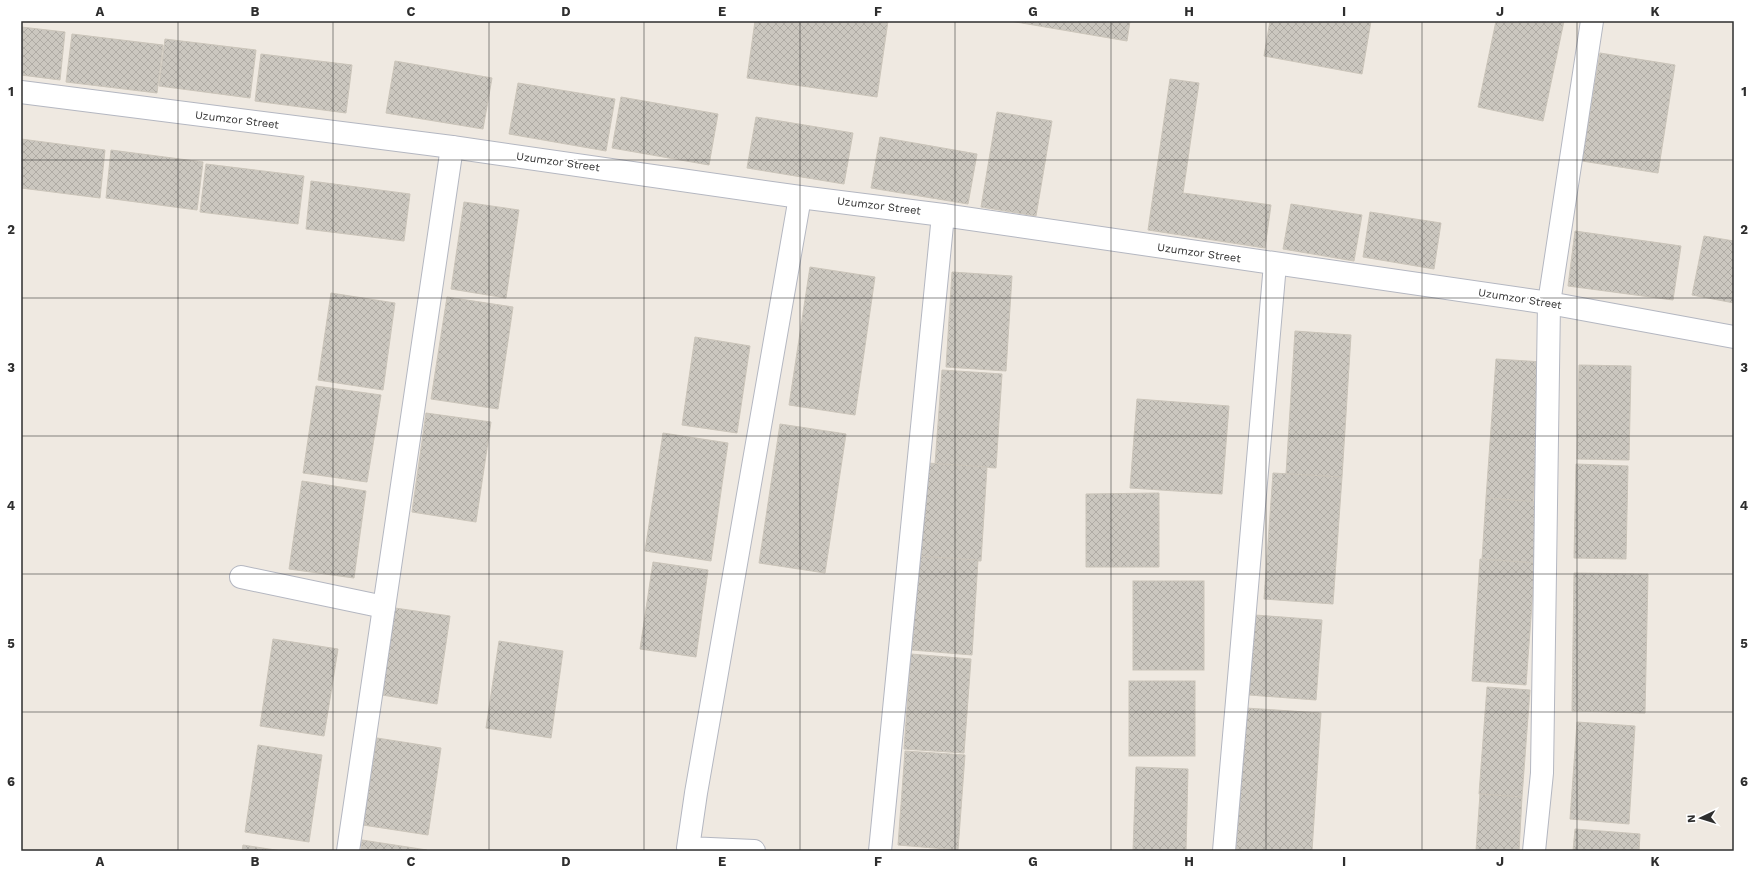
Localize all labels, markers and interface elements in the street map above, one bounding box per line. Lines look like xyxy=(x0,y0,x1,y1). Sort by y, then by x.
text: A xyxy=(96,4,105,19)
text: B xyxy=(251,4,260,19)
text: C xyxy=(407,4,416,19)
text: D xyxy=(561,4,571,19)
text: E xyxy=(718,4,726,19)
text: F xyxy=(874,4,882,19)
text: G xyxy=(1028,4,1038,19)
text: H xyxy=(1184,4,1194,19)
text: I xyxy=(1342,4,1346,19)
text: J xyxy=(1496,4,1504,19)
text: K xyxy=(1650,4,1660,19)
text: 1 xyxy=(8,84,14,99)
text: 1 xyxy=(1741,84,1747,99)
street label: Uzumzor Street xyxy=(194,108,280,132)
street label: Uzumzor Street xyxy=(515,150,601,174)
street label: Uzumzor Street xyxy=(836,194,922,218)
text: 2 xyxy=(7,222,15,237)
text: 2 xyxy=(1740,222,1748,237)
street label: Uzumzor Street xyxy=(1156,241,1242,265)
street label: Uzumzor Street xyxy=(1477,286,1563,312)
text: 3 xyxy=(7,360,15,375)
text: 3 xyxy=(1740,360,1748,375)
text: 4 xyxy=(7,498,16,513)
text: 4 xyxy=(1740,498,1749,513)
text: 5 xyxy=(7,636,15,651)
text: 5 xyxy=(1740,636,1748,651)
text: 6 xyxy=(7,774,15,789)
text: 6 xyxy=(1740,774,1748,789)
north arrow xyxy=(1681,798,1721,838)
text: N xyxy=(1685,814,1698,823)
text: A xyxy=(96,854,105,869)
text: B xyxy=(251,854,260,869)
text: C xyxy=(407,854,416,869)
text: D xyxy=(561,854,571,869)
text: E xyxy=(718,854,726,869)
text: F xyxy=(874,854,882,869)
text: G xyxy=(1028,854,1038,869)
text: H xyxy=(1184,854,1194,869)
text: I xyxy=(1342,854,1346,869)
text: J xyxy=(1496,854,1504,869)
text: K xyxy=(1650,854,1660,869)

